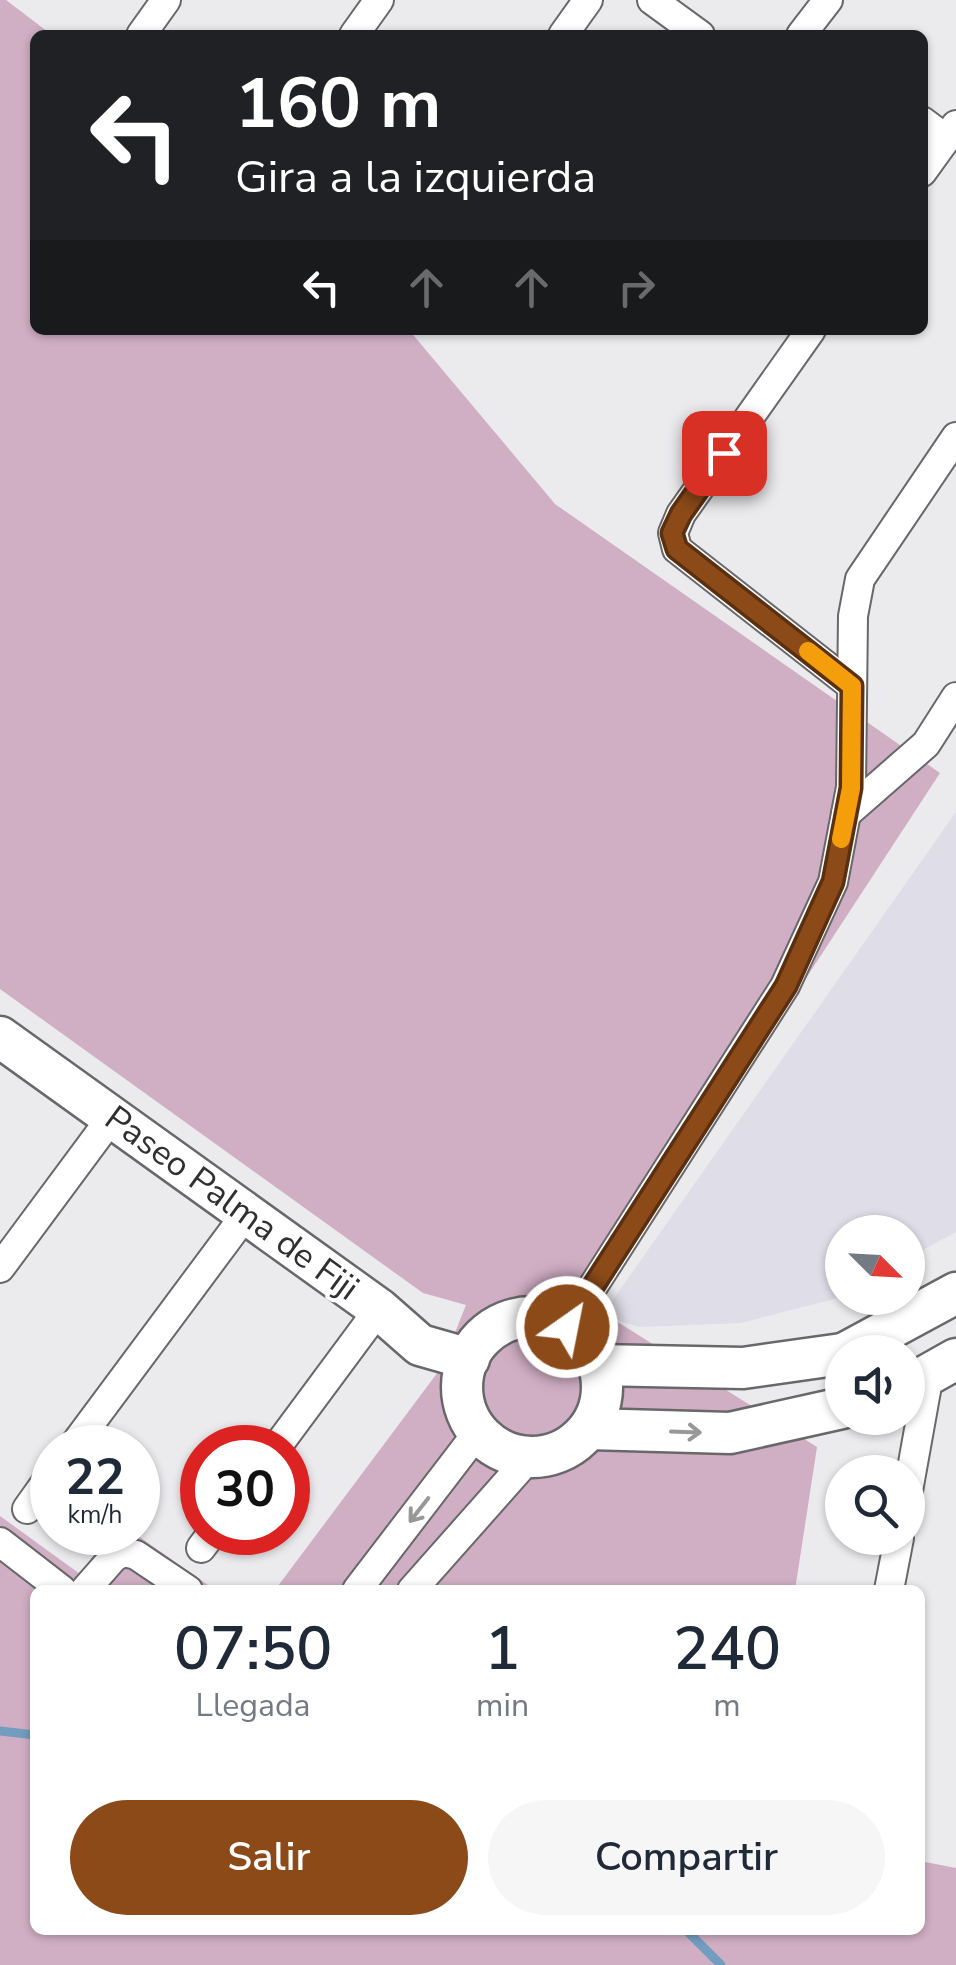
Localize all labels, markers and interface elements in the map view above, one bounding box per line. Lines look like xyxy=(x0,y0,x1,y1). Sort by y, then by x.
text: 160 m xyxy=(235,56,441,152)
icon: left xyxy=(70,70,200,200)
text: Gira a la izquierda xyxy=(235,147,596,208)
icon: left xyxy=(294,260,349,315)
icon: ahead xyxy=(399,260,454,315)
icon: ahead xyxy=(504,260,559,315)
icon: right xyxy=(609,260,664,315)
pin xyxy=(682,411,767,496)
icon: arrive xyxy=(697,426,752,481)
street label: Paseo Palma de Fiji xyxy=(96,1095,368,1311)
north arrow xyxy=(825,1215,925,1315)
map controls xyxy=(825,1215,925,1555)
position arrow xyxy=(515,1275,619,1379)
button: sound xyxy=(825,1335,925,1435)
one-way arrow xyxy=(670,1423,702,1442)
speed limit sign: 30 xyxy=(180,1425,310,1555)
text: 22 xyxy=(65,1443,125,1512)
button: search xyxy=(825,1455,925,1555)
one-way arrow xyxy=(408,1496,430,1522)
text: km/h xyxy=(67,1498,123,1532)
text: 07:50 xyxy=(174,1608,332,1690)
text: 1 xyxy=(485,1608,521,1690)
text: 240 xyxy=(673,1608,781,1690)
text: Llegada xyxy=(196,1684,311,1727)
text: min xyxy=(476,1684,529,1727)
text: m xyxy=(713,1684,741,1727)
button: Salir xyxy=(70,1800,468,1915)
button: Compartir xyxy=(488,1800,885,1915)

